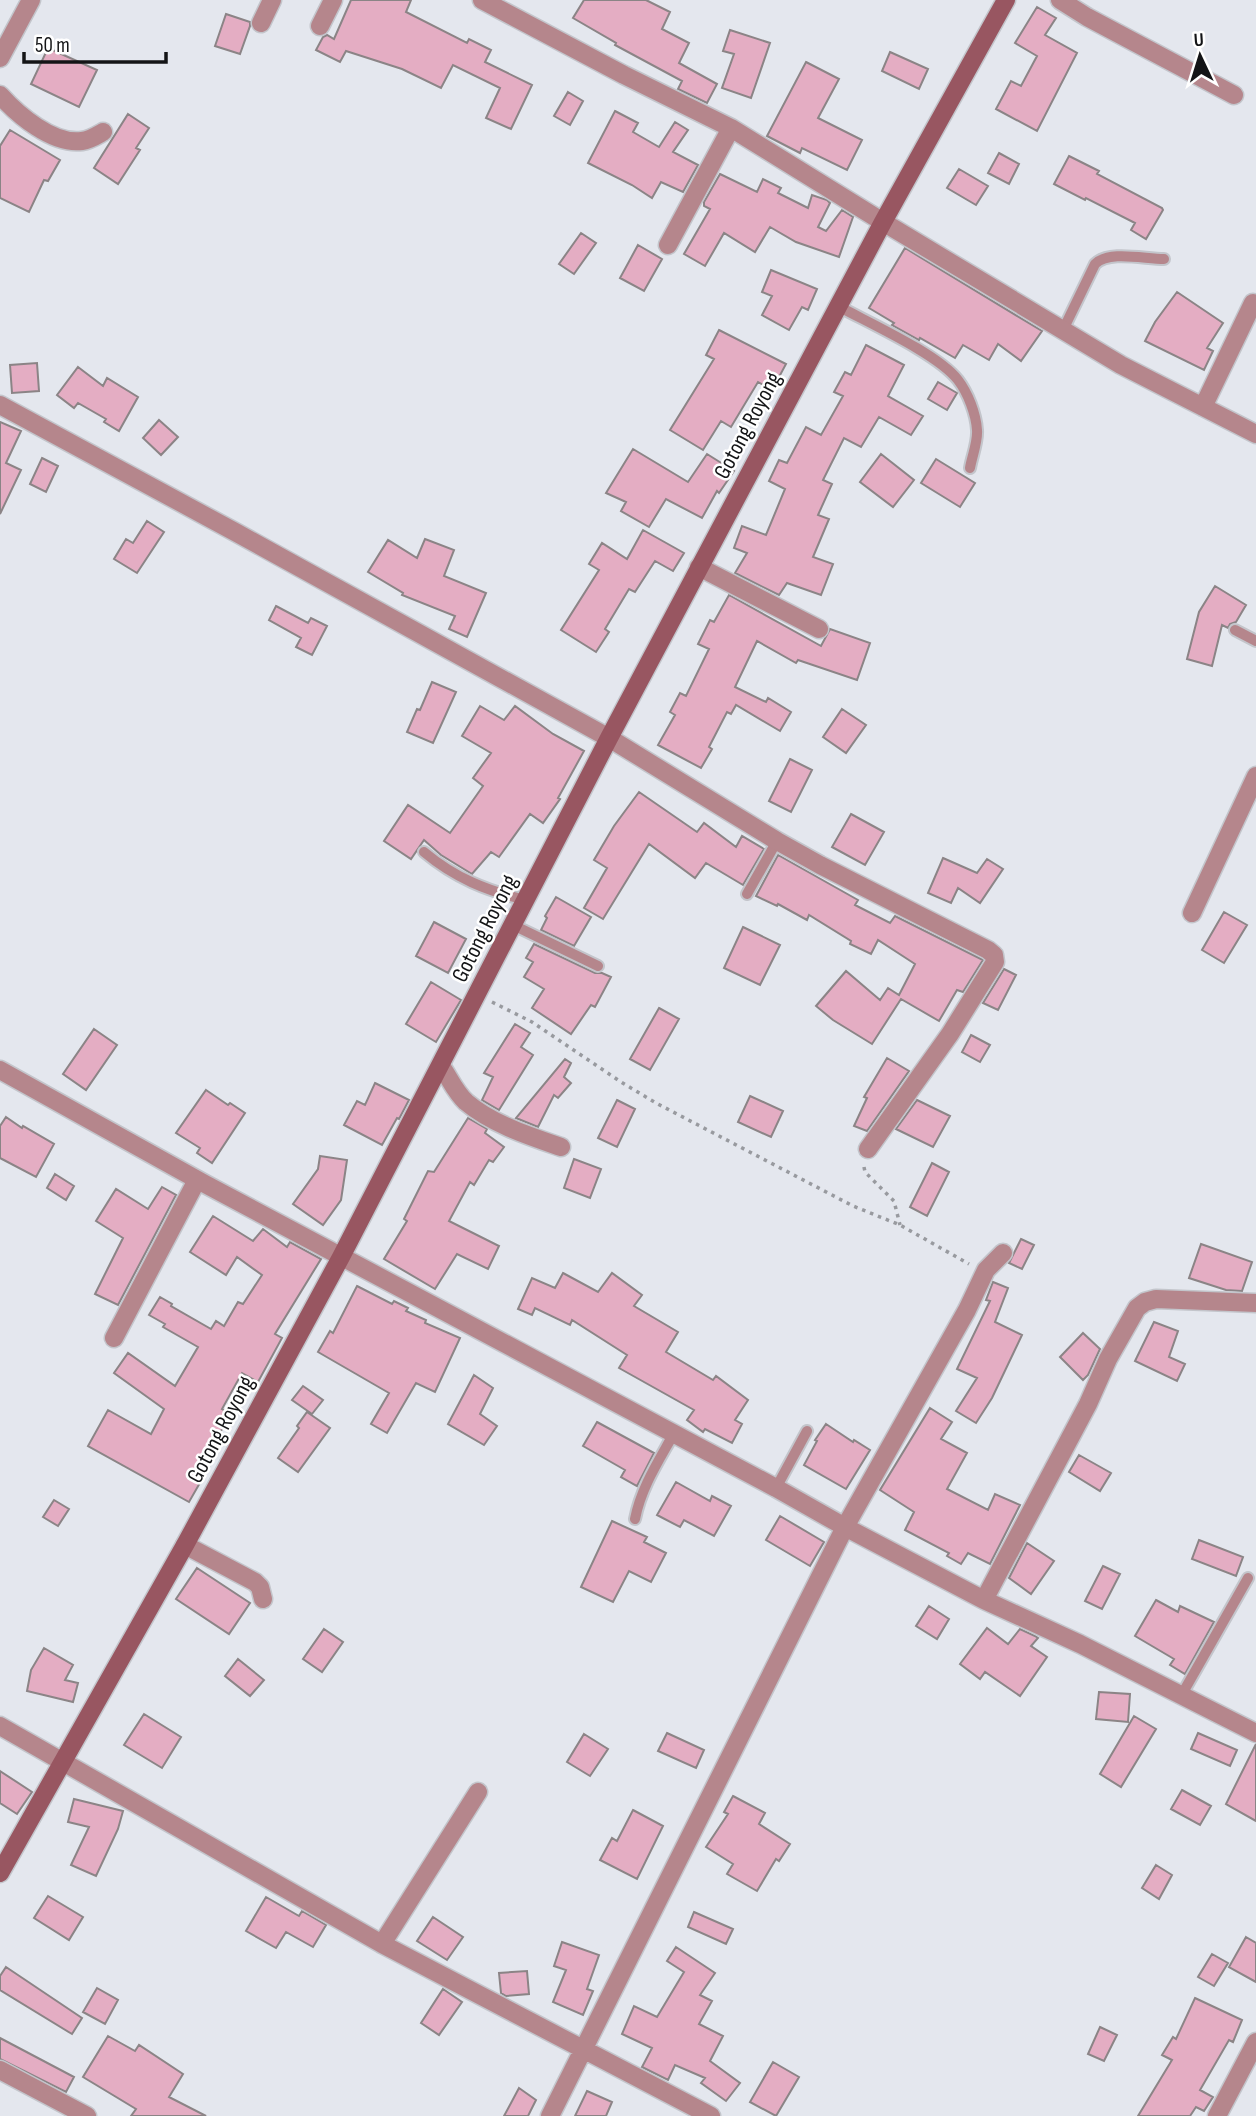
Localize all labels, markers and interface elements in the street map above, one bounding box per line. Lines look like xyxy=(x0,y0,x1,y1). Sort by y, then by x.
scale bar xyxy=(24,21,166,65)
north arrow xyxy=(1165,21,1235,91)
text: U xyxy=(1193,29,1205,52)
text: 50 m xyxy=(35,33,70,58)
street label: Gotong Royong xyxy=(708,367,788,484)
street label: Gotong Royong xyxy=(446,870,524,987)
street label: Gotong Royong xyxy=(181,1371,261,1488)

